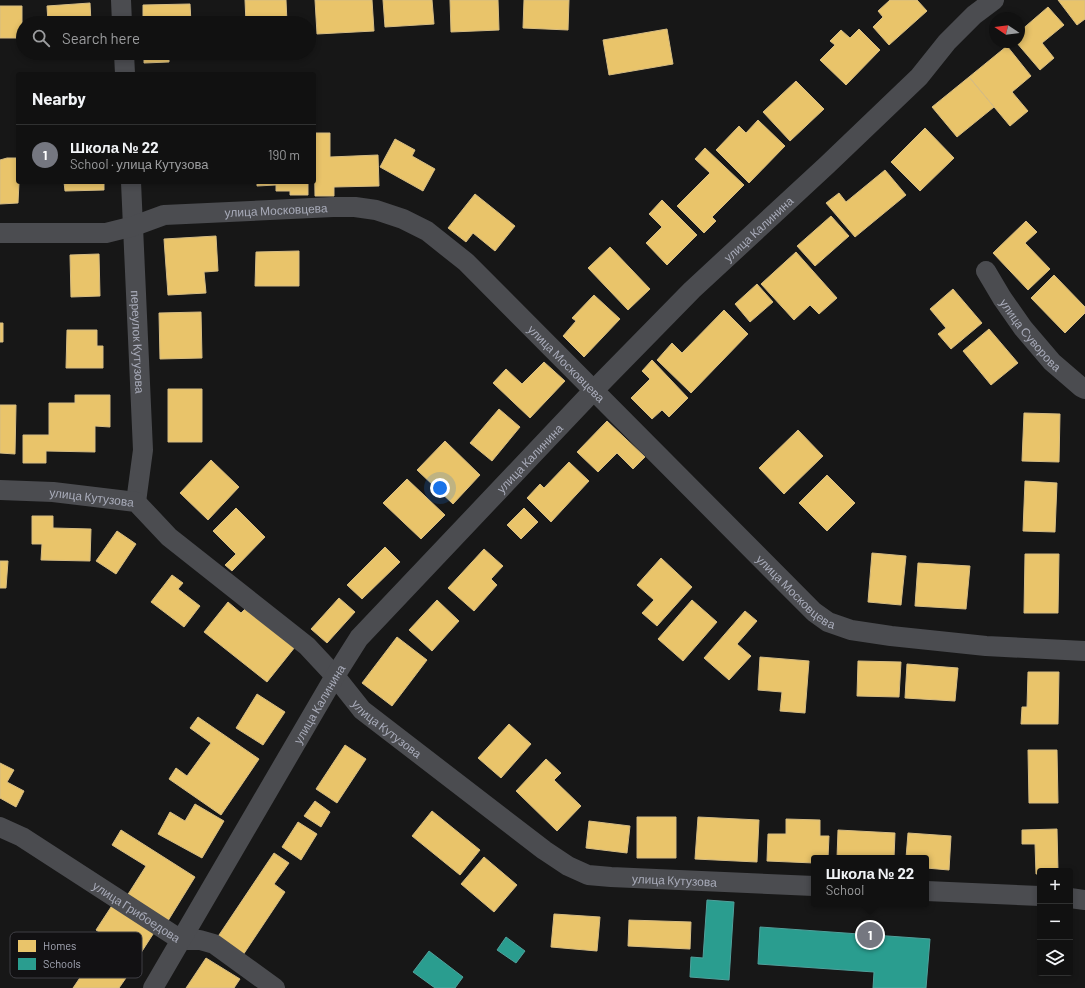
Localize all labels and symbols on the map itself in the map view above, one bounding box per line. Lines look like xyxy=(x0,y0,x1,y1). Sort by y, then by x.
north arrow xyxy=(989,12,1025,48)
street label: улица Калинина xyxy=(721,193,796,265)
street label: улица Московцева xyxy=(224,200,328,220)
street label: переулок Кутузова xyxy=(128,290,147,394)
street label: улица Суворова xyxy=(997,296,1064,374)
street label: улица Московцева xyxy=(525,322,608,405)
street label: улица Калинина xyxy=(494,421,566,496)
your location xyxy=(430,478,450,498)
street label: улица Кутузова xyxy=(49,485,135,509)
street label: улица Московцева xyxy=(753,551,838,631)
street label: улица Калинина xyxy=(290,661,348,747)
street label: улица Кутузова xyxy=(349,697,425,761)
street label: улица Кутузова xyxy=(632,871,718,889)
street label: улица Грибоедова xyxy=(90,878,183,945)
pin: 1 xyxy=(857,920,883,950)
legend xyxy=(10,932,142,978)
text: Homes xyxy=(43,939,76,952)
text: Schools xyxy=(43,957,81,970)

